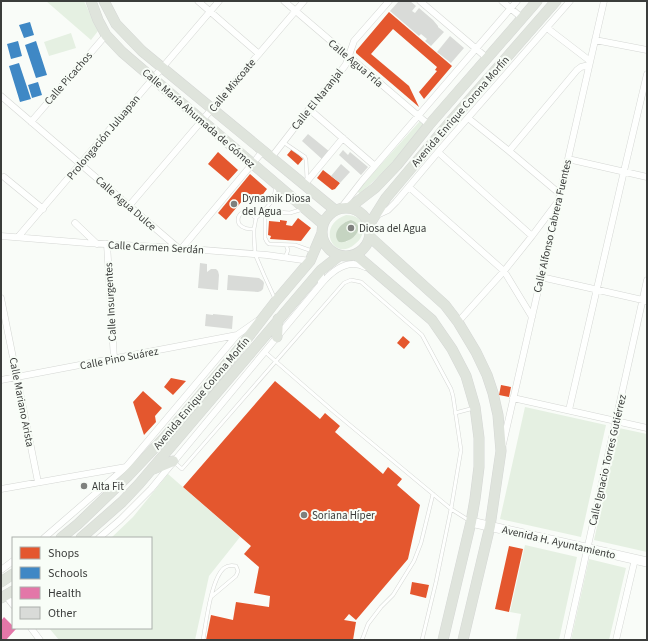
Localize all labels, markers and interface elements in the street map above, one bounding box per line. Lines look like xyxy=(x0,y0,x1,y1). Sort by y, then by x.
street label: Calle Agua Fría xyxy=(325,36,386,91)
street label: Calle Picachos xyxy=(41,48,96,108)
street label: Avenida Enrique Corona Morfín xyxy=(408,53,513,170)
street label: Calle Mixcoate xyxy=(206,55,260,115)
street label: Calle María Ahumada de Gómez xyxy=(139,65,259,172)
street label: Calle El Naranjal xyxy=(288,65,347,133)
street label: Prolongación Juluapan xyxy=(63,92,143,183)
street label: Calle Alfonso Cabrera Fuentes xyxy=(530,158,575,294)
street label: Calle Agua Dulce xyxy=(92,173,160,234)
place label: Dynamik Diosa del Agua xyxy=(242,191,311,219)
marker: Dynamik Diosa del Agua xyxy=(229,199,239,209)
place label: Diosa del Agua xyxy=(359,221,426,236)
marker: Diosa del Agua xyxy=(346,223,356,233)
street label: Calle Carmen Serdán xyxy=(108,237,204,258)
street label: Calle Insurgentes xyxy=(101,262,120,342)
street label: Avenida Enrique Corona Morfín xyxy=(150,334,253,453)
street label: Calle Pino Suárez xyxy=(79,343,160,373)
street label: Calle Mariano Arista xyxy=(5,356,38,448)
street label: Calle Ignacio Torres Gutiérrez xyxy=(585,393,630,527)
place label: Alta Fit xyxy=(92,479,124,494)
marker: Alta Fit xyxy=(79,481,89,491)
place label: Soriana Híper xyxy=(312,508,375,523)
marker: Soriana Híper xyxy=(299,510,309,520)
street label: Avenida H. Ayuntamiento xyxy=(501,522,617,563)
legend xyxy=(12,537,152,629)
text: Shops xyxy=(48,545,79,562)
text: Schools xyxy=(48,565,88,582)
text: Health xyxy=(48,585,81,602)
text: Other xyxy=(48,605,78,622)

